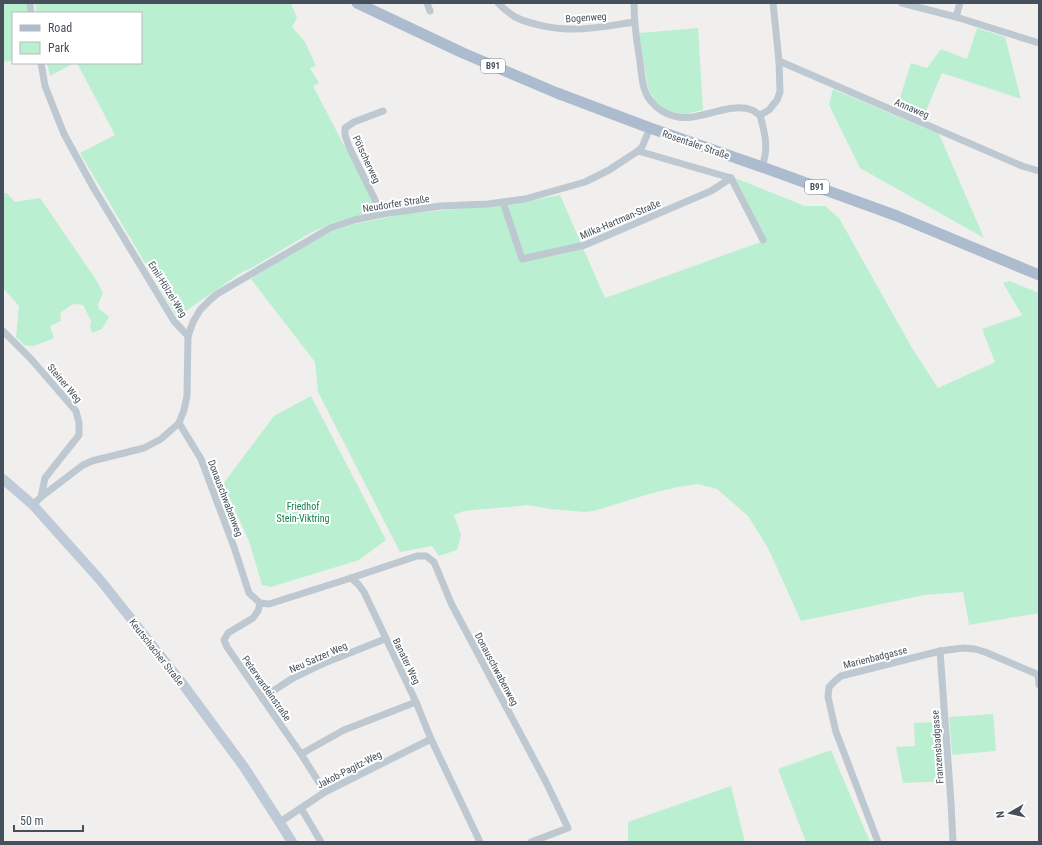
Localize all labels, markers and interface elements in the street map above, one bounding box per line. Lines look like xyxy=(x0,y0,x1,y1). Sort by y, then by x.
street label: Bogenweg xyxy=(565,11,607,24)
legend xyxy=(12,12,142,64)
text: Road xyxy=(48,21,72,35)
text: Park xyxy=(48,41,70,55)
road number: B91 xyxy=(481,59,505,73)
street label: Annaweg xyxy=(893,96,931,121)
street label: Rosentaler Straße xyxy=(661,128,731,161)
street label: Pötscherweg xyxy=(351,134,382,185)
road number: B91 xyxy=(805,180,829,194)
street label: Neudorfer Straße xyxy=(362,193,431,214)
street label: Milka-Hartman-Straße xyxy=(578,197,662,241)
street label: Emil-Hölzel-Weg xyxy=(146,259,189,319)
street label: Steiner Weg xyxy=(45,362,84,405)
street label: Donauschwabenweg xyxy=(206,458,245,538)
park label: Friedhof Stein-Viktring xyxy=(277,501,330,524)
street label: Keutschacher Straße xyxy=(127,617,186,688)
street label: Donauschwabenweg xyxy=(473,631,520,708)
street label: Banater Weg xyxy=(391,636,422,686)
street label: Neu Satzer Weg xyxy=(287,640,349,675)
street label: Marienbadgasse xyxy=(842,644,908,671)
street label: Peterwardeinstraße xyxy=(240,654,293,723)
street label: Franzensbadgasse xyxy=(929,709,946,784)
street label: Jakob-Pagitz-Weg xyxy=(315,748,383,790)
north arrow xyxy=(990,793,1030,833)
scale bar xyxy=(14,807,83,833)
text: N xyxy=(994,810,1008,819)
text: 50 m xyxy=(20,814,44,828)

